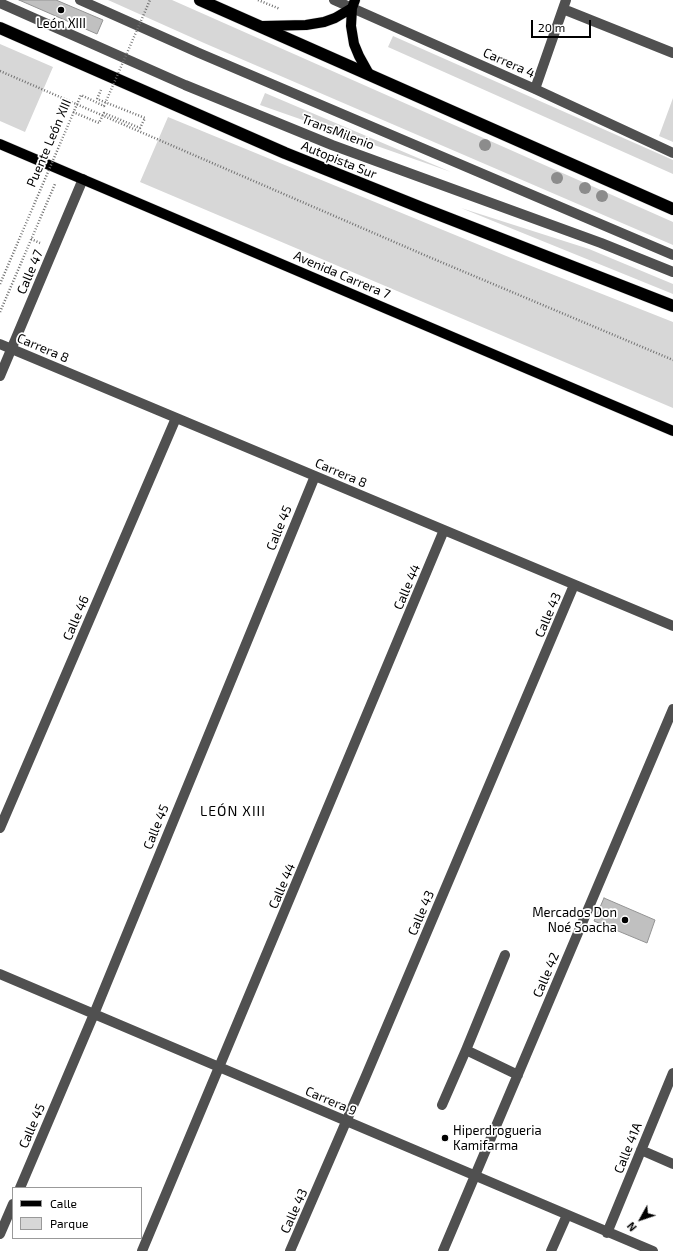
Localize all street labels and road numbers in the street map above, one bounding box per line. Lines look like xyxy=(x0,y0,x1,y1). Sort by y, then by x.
street label: Carrera 4 xyxy=(481,45,537,81)
street label: Puente León XIII xyxy=(23,97,75,189)
street label: TransMilenio xyxy=(300,111,376,153)
street label: Autopista Sur xyxy=(299,138,379,182)
street label: Calle 47 xyxy=(14,247,46,297)
street label: Avenida Carrera 7 xyxy=(291,248,393,302)
street label: Carrera 8 xyxy=(15,330,71,366)
street label: Carrera 8 xyxy=(313,455,369,491)
street label: Calle 45 xyxy=(263,503,295,553)
street label: Calle 44 xyxy=(390,562,424,612)
street label: Calle 43 xyxy=(532,590,564,640)
street label: Calle 46 xyxy=(60,593,92,643)
street label: Calle 45 xyxy=(140,802,172,852)
street label: Calle 44 xyxy=(265,861,299,911)
street label: Calle 43 xyxy=(405,888,437,938)
street label: Calle 42 xyxy=(530,950,562,1000)
street label: Carrera 9 xyxy=(303,1083,359,1119)
street label: Calle 45 xyxy=(16,1101,48,1151)
street label: Calle 41A xyxy=(611,1120,645,1176)
street label: Calle 43 xyxy=(277,1186,311,1236)

